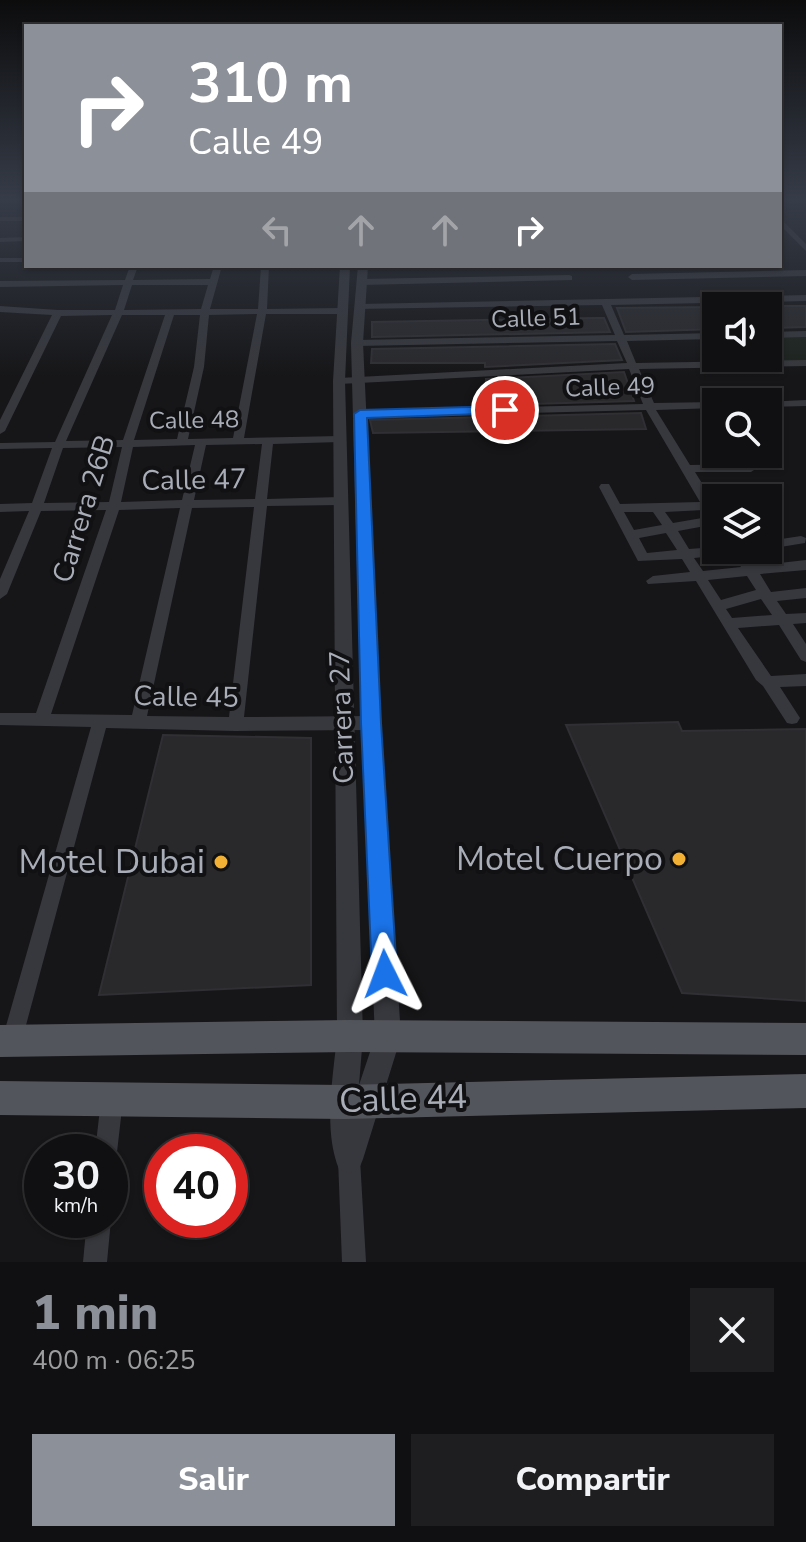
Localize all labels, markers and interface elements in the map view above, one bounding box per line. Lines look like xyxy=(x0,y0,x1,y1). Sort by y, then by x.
text: 310 m xyxy=(188,45,353,122)
icon: right xyxy=(56,56,160,160)
text: Calle 49 xyxy=(188,118,323,167)
icon: left xyxy=(255,208,299,252)
icon: ahead xyxy=(339,208,383,252)
icon: ahead xyxy=(423,208,467,252)
icon: right xyxy=(507,208,551,252)
map controls xyxy=(702,292,782,564)
button: sound xyxy=(702,292,782,372)
street label: Calle 51 xyxy=(490,300,582,336)
street label: Calle 49 xyxy=(564,369,656,405)
pin xyxy=(471,376,539,444)
icon: arrive xyxy=(483,388,527,432)
button: search xyxy=(702,388,782,468)
street label: Calle 48 xyxy=(149,403,239,437)
street label: Carrera 26B xyxy=(44,431,124,587)
street label: Calle 47 xyxy=(141,460,247,500)
button: layers xyxy=(702,484,782,564)
street label: Carrera 27 xyxy=(321,650,363,784)
street label: Calle 45 xyxy=(133,677,239,717)
place label: Motel Cuerpo xyxy=(456,836,663,882)
place label: Motel Dubai xyxy=(19,839,205,885)
marker: Motel Cuerpo xyxy=(670,850,688,868)
marker: Motel Dubai xyxy=(212,853,230,871)
position arrow xyxy=(343,932,427,1016)
street label: Calle 44 xyxy=(338,1074,468,1124)
speed limit sign: 40 xyxy=(144,1134,248,1238)
text: 30 xyxy=(52,1149,100,1203)
text: km/h xyxy=(54,1192,98,1219)
text: 1 min xyxy=(32,1280,158,1346)
button: close xyxy=(690,1288,774,1372)
text: 400 m · 06:25 xyxy=(32,1343,195,1378)
button: Salir xyxy=(32,1434,395,1526)
button: Compartir xyxy=(411,1434,774,1526)

